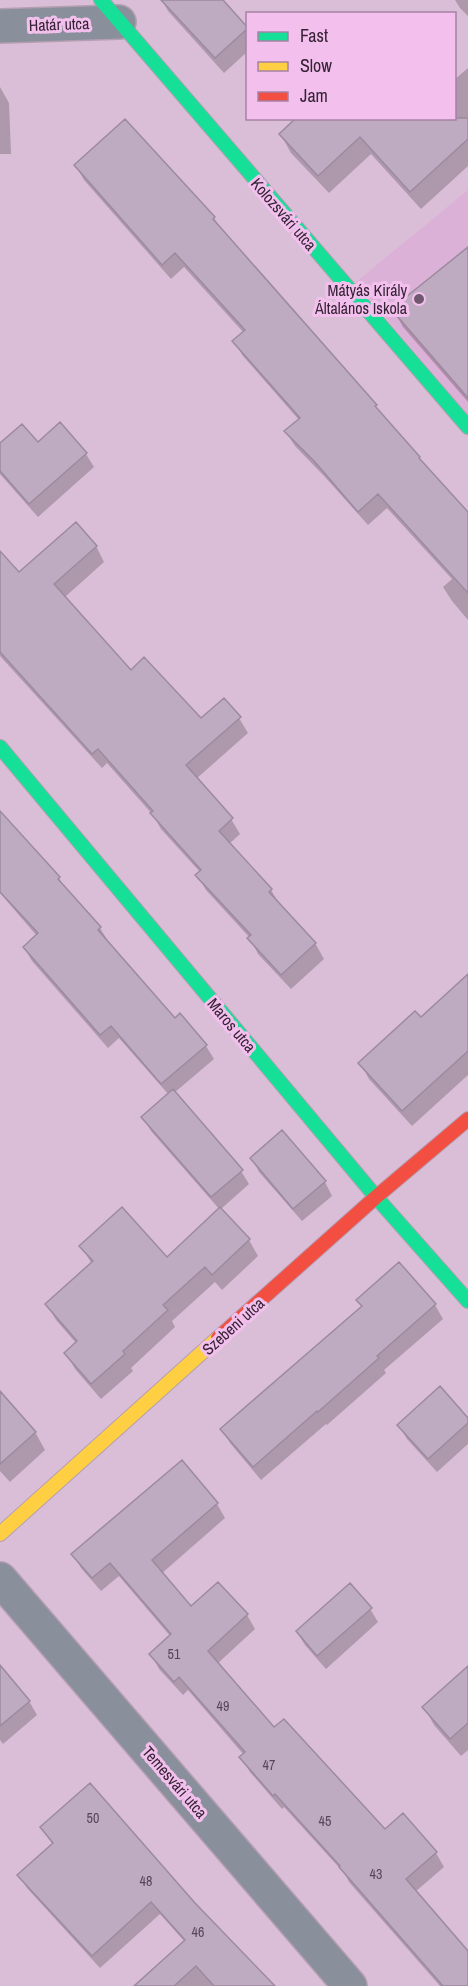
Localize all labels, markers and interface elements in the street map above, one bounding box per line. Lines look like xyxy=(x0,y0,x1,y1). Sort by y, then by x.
street label: Határ utca xyxy=(28,12,90,36)
legend xyxy=(246,12,456,120)
text: Fast xyxy=(300,23,328,48)
text: Slow xyxy=(300,53,332,78)
text: Jam xyxy=(300,83,328,108)
street label: Kolozsvári utca xyxy=(246,173,322,256)
place label: Mátyás Király Általános Iskola xyxy=(314,279,408,319)
marker: Mátyás Király Általános Iskola xyxy=(412,292,426,306)
street label: Maros utca xyxy=(203,993,262,1057)
street label: Szebeni utca xyxy=(197,1292,269,1360)
house number: 51 xyxy=(168,1645,181,1663)
house number: 49 xyxy=(217,1697,229,1715)
street label: Temesvári utca xyxy=(138,1741,213,1823)
house number: 47 xyxy=(263,1756,275,1774)
house number: 50 xyxy=(87,1809,99,1827)
house number: 45 xyxy=(319,1812,331,1830)
house number: 43 xyxy=(370,1865,382,1883)
house number: 48 xyxy=(140,1872,152,1890)
house number: 46 xyxy=(192,1923,204,1941)

